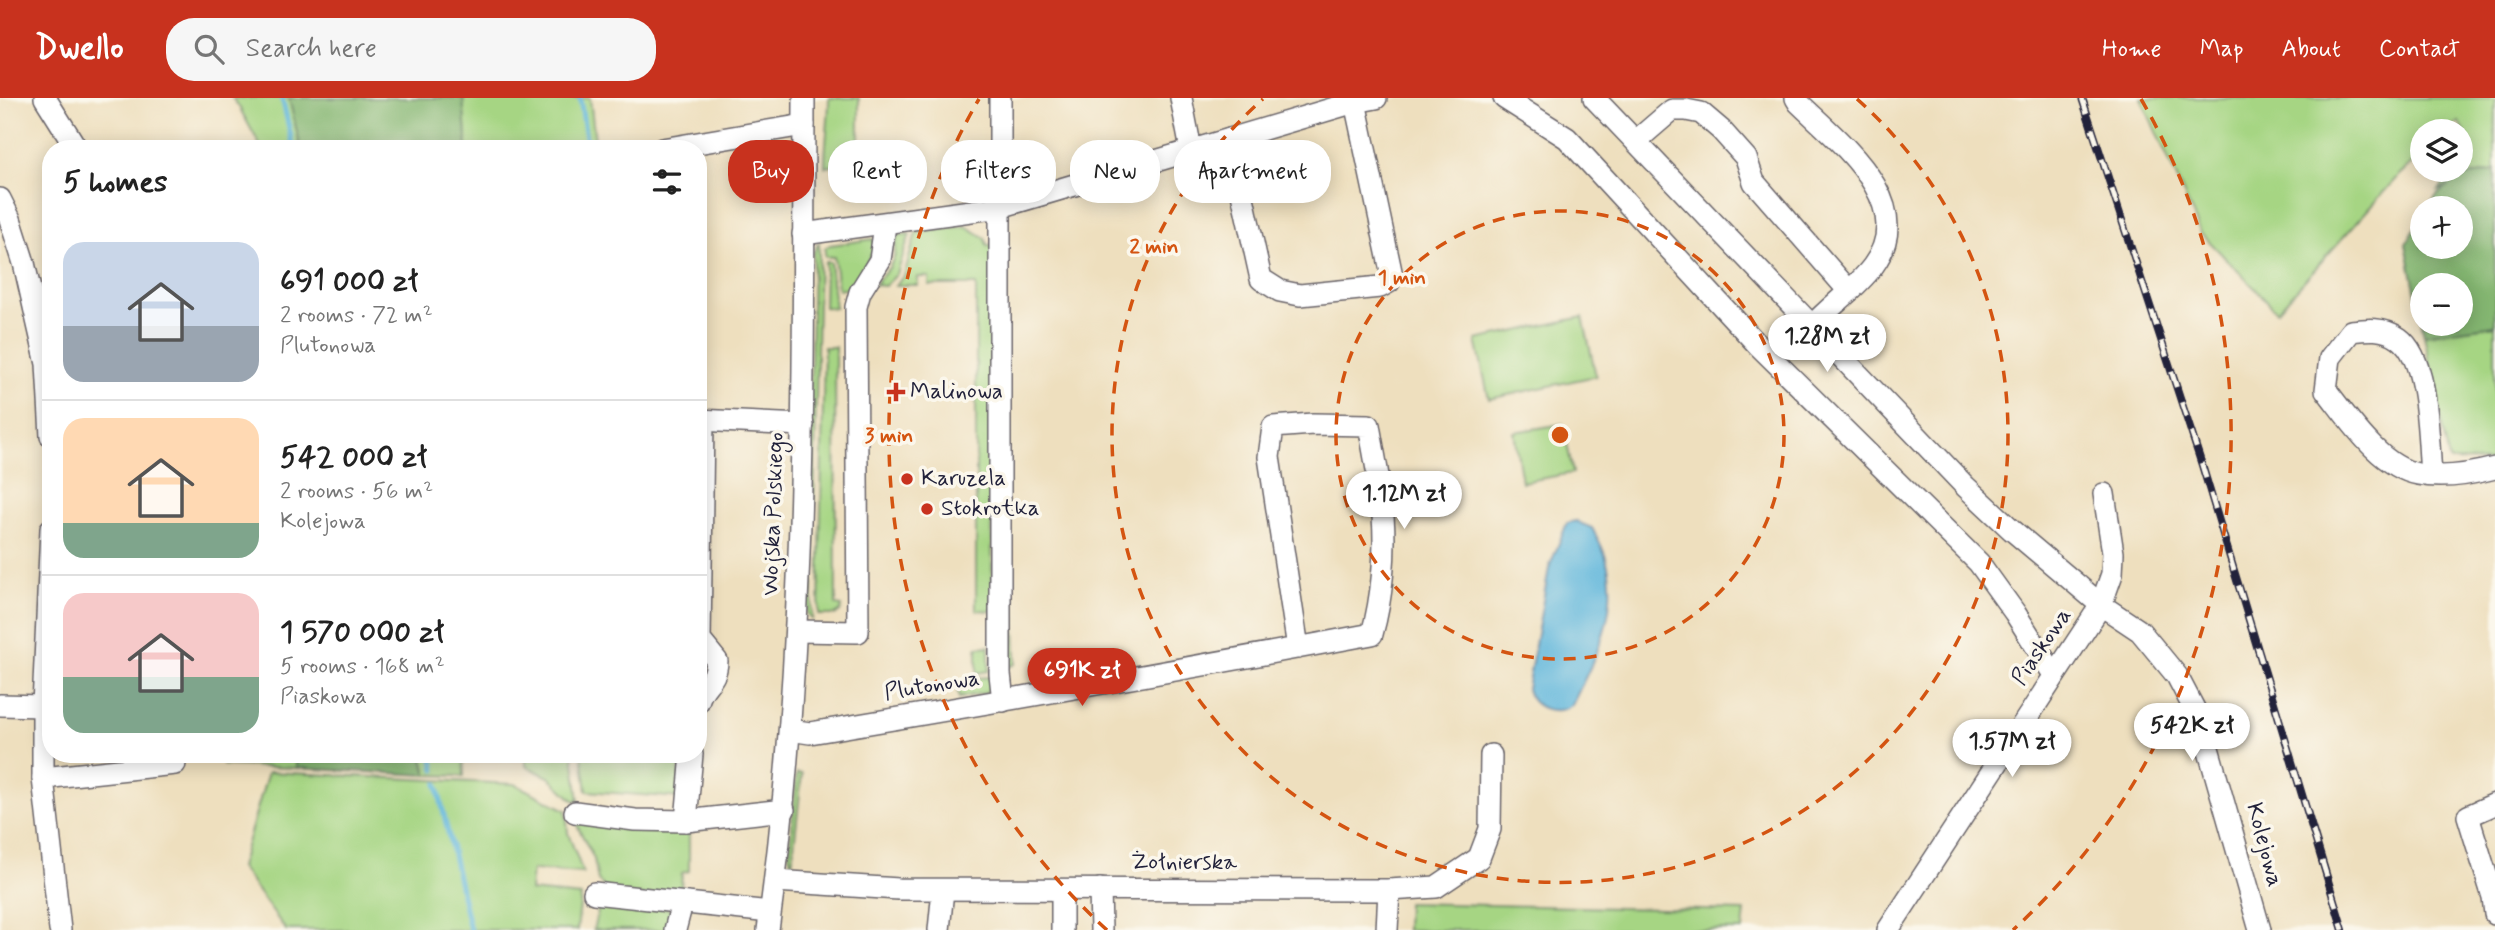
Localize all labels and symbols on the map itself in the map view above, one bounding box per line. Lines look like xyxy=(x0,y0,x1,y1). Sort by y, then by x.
text: 2 min xyxy=(1129,233,1179,261)
text: 1 min xyxy=(1378,264,1426,292)
pin: 1.28M zł xyxy=(1755,314,1899,374)
place label: Malinowa xyxy=(910,377,1003,407)
marker: Malinowa xyxy=(888,384,904,400)
text: 3 min xyxy=(865,422,913,450)
centre of rings xyxy=(1548,423,1572,447)
street label: Wojska Polskiego xyxy=(756,431,794,596)
place label: Karuzela xyxy=(921,464,1006,494)
marker: Karuzela xyxy=(899,471,915,487)
pin: 1.12M zł xyxy=(1332,472,1476,531)
place label: Stokrotka xyxy=(941,494,1040,524)
marker: Stokrotka xyxy=(919,501,935,517)
street label: Piaskowa xyxy=(2005,602,2079,692)
pin: 691K zł xyxy=(1017,648,1147,708)
street label: Plutonowa xyxy=(882,664,982,708)
pin: 542K zł xyxy=(2127,704,2257,763)
pin: 1.57M zł xyxy=(1940,720,2084,779)
street label: Kolejowa xyxy=(2238,800,2290,890)
street label: Żołnierska xyxy=(1131,848,1237,878)

